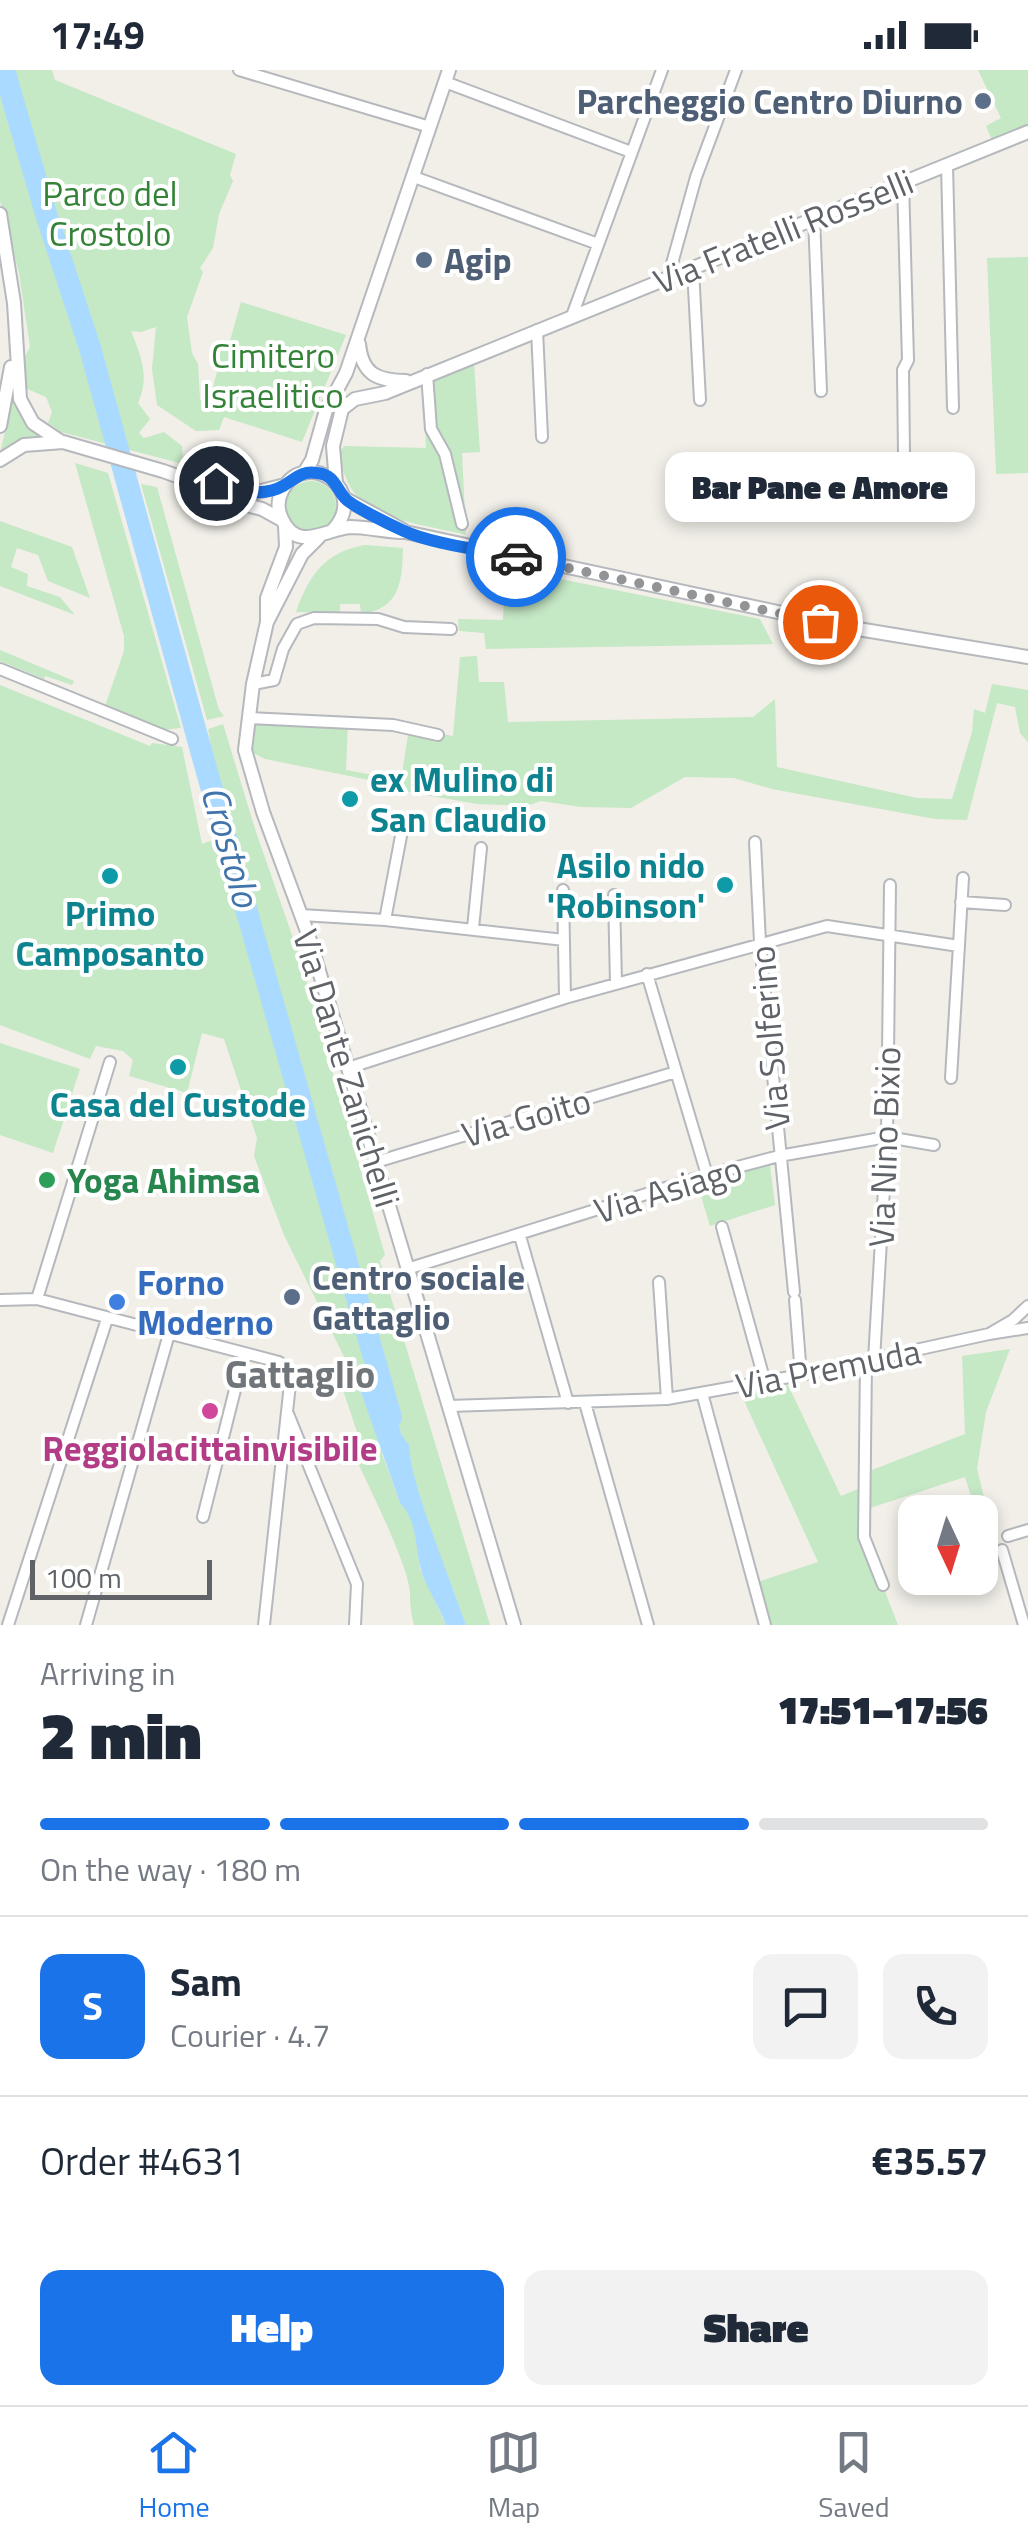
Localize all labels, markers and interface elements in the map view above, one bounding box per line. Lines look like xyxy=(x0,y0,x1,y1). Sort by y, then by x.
text: 17:49 xyxy=(50,6,145,64)
place label: Parcheggio Centro Diurno xyxy=(576,74,963,128)
marker: Parcheggio Centro Diurno xyxy=(972,90,994,112)
street label: Via Fratelli Rosselli xyxy=(645,154,921,308)
park label: Parco del Crostolo xyxy=(42,166,178,260)
place label: Agip xyxy=(444,233,512,287)
marker: Agip xyxy=(413,249,435,271)
park label: Cimitero Israelitico xyxy=(202,328,344,422)
pin xyxy=(174,441,259,526)
callout: Bar Pane e Amore xyxy=(665,452,975,522)
icon: home xyxy=(189,456,244,511)
text: Bar Pane e Amore xyxy=(692,463,948,511)
courier xyxy=(466,507,566,607)
icon: car xyxy=(489,530,544,585)
pin xyxy=(778,580,863,665)
icon: bag xyxy=(793,595,848,650)
place label: ex Mulino di San Claudio xyxy=(370,752,554,846)
water label: Crostolo xyxy=(186,779,276,915)
marker: ex Mulino di San Claudio xyxy=(339,788,361,810)
place label: Asilo nido 'Robinson' xyxy=(547,838,705,932)
marker: Primo Camposanto xyxy=(99,865,121,887)
marker: Asilo nido 'Robinson' xyxy=(714,874,736,896)
place label: Primo Camposanto xyxy=(15,886,205,980)
street label: Via Dante Zanichelli xyxy=(279,922,415,1214)
street label: Via Solferino xyxy=(734,944,804,1132)
street label: Via Nino Bixio xyxy=(854,1046,914,1248)
marker: Casa del Custode xyxy=(167,1056,189,1078)
street label: Via Goito xyxy=(455,1073,597,1161)
place label: Casa del Custode xyxy=(50,1077,306,1131)
street label: Via Asiago xyxy=(587,1141,749,1237)
place label: Yoga Ahimsa xyxy=(67,1153,260,1207)
marker: Yoga Ahimsa xyxy=(36,1169,58,1191)
place label: Centro sociale Gattaglio xyxy=(312,1250,525,1344)
place label: Forno Moderno xyxy=(137,1255,274,1349)
marker: Centro sociale Gattaglio xyxy=(281,1286,303,1308)
marker: Forno Moderno xyxy=(106,1291,128,1313)
street label: Via Premuda xyxy=(731,1324,925,1412)
district label: Gattaglio xyxy=(225,1345,375,1403)
marker: Reggiolacittainvisibile xyxy=(199,1400,221,1422)
place label: Reggiolacittainvisibile xyxy=(42,1421,378,1475)
north arrow xyxy=(898,1495,998,1595)
map controls xyxy=(898,1495,998,1595)
scale bar xyxy=(30,1555,212,1600)
text: 100 m xyxy=(45,1556,122,1599)
text: Arriving in xyxy=(40,1649,176,1697)
text: 17:51–17:56 xyxy=(778,1681,988,1739)
text: 2 min xyxy=(40,1685,201,1784)
text: On the way · 180 m xyxy=(40,1845,301,1893)
text: Sam xyxy=(170,1953,242,2011)
button: chat xyxy=(753,1954,858,2059)
button: phone xyxy=(883,1954,988,2059)
text: S xyxy=(82,1977,103,2035)
text: Courier · 4.7 xyxy=(170,2011,330,2059)
text: Order #4631 xyxy=(40,2132,245,2190)
text: €35.57 xyxy=(872,2132,988,2190)
button: Help xyxy=(40,2270,504,2385)
button: Share xyxy=(524,2270,988,2385)
tab: Home xyxy=(138,2425,210,2528)
tab: Map xyxy=(486,2425,541,2528)
tab: Saved xyxy=(818,2425,890,2528)

